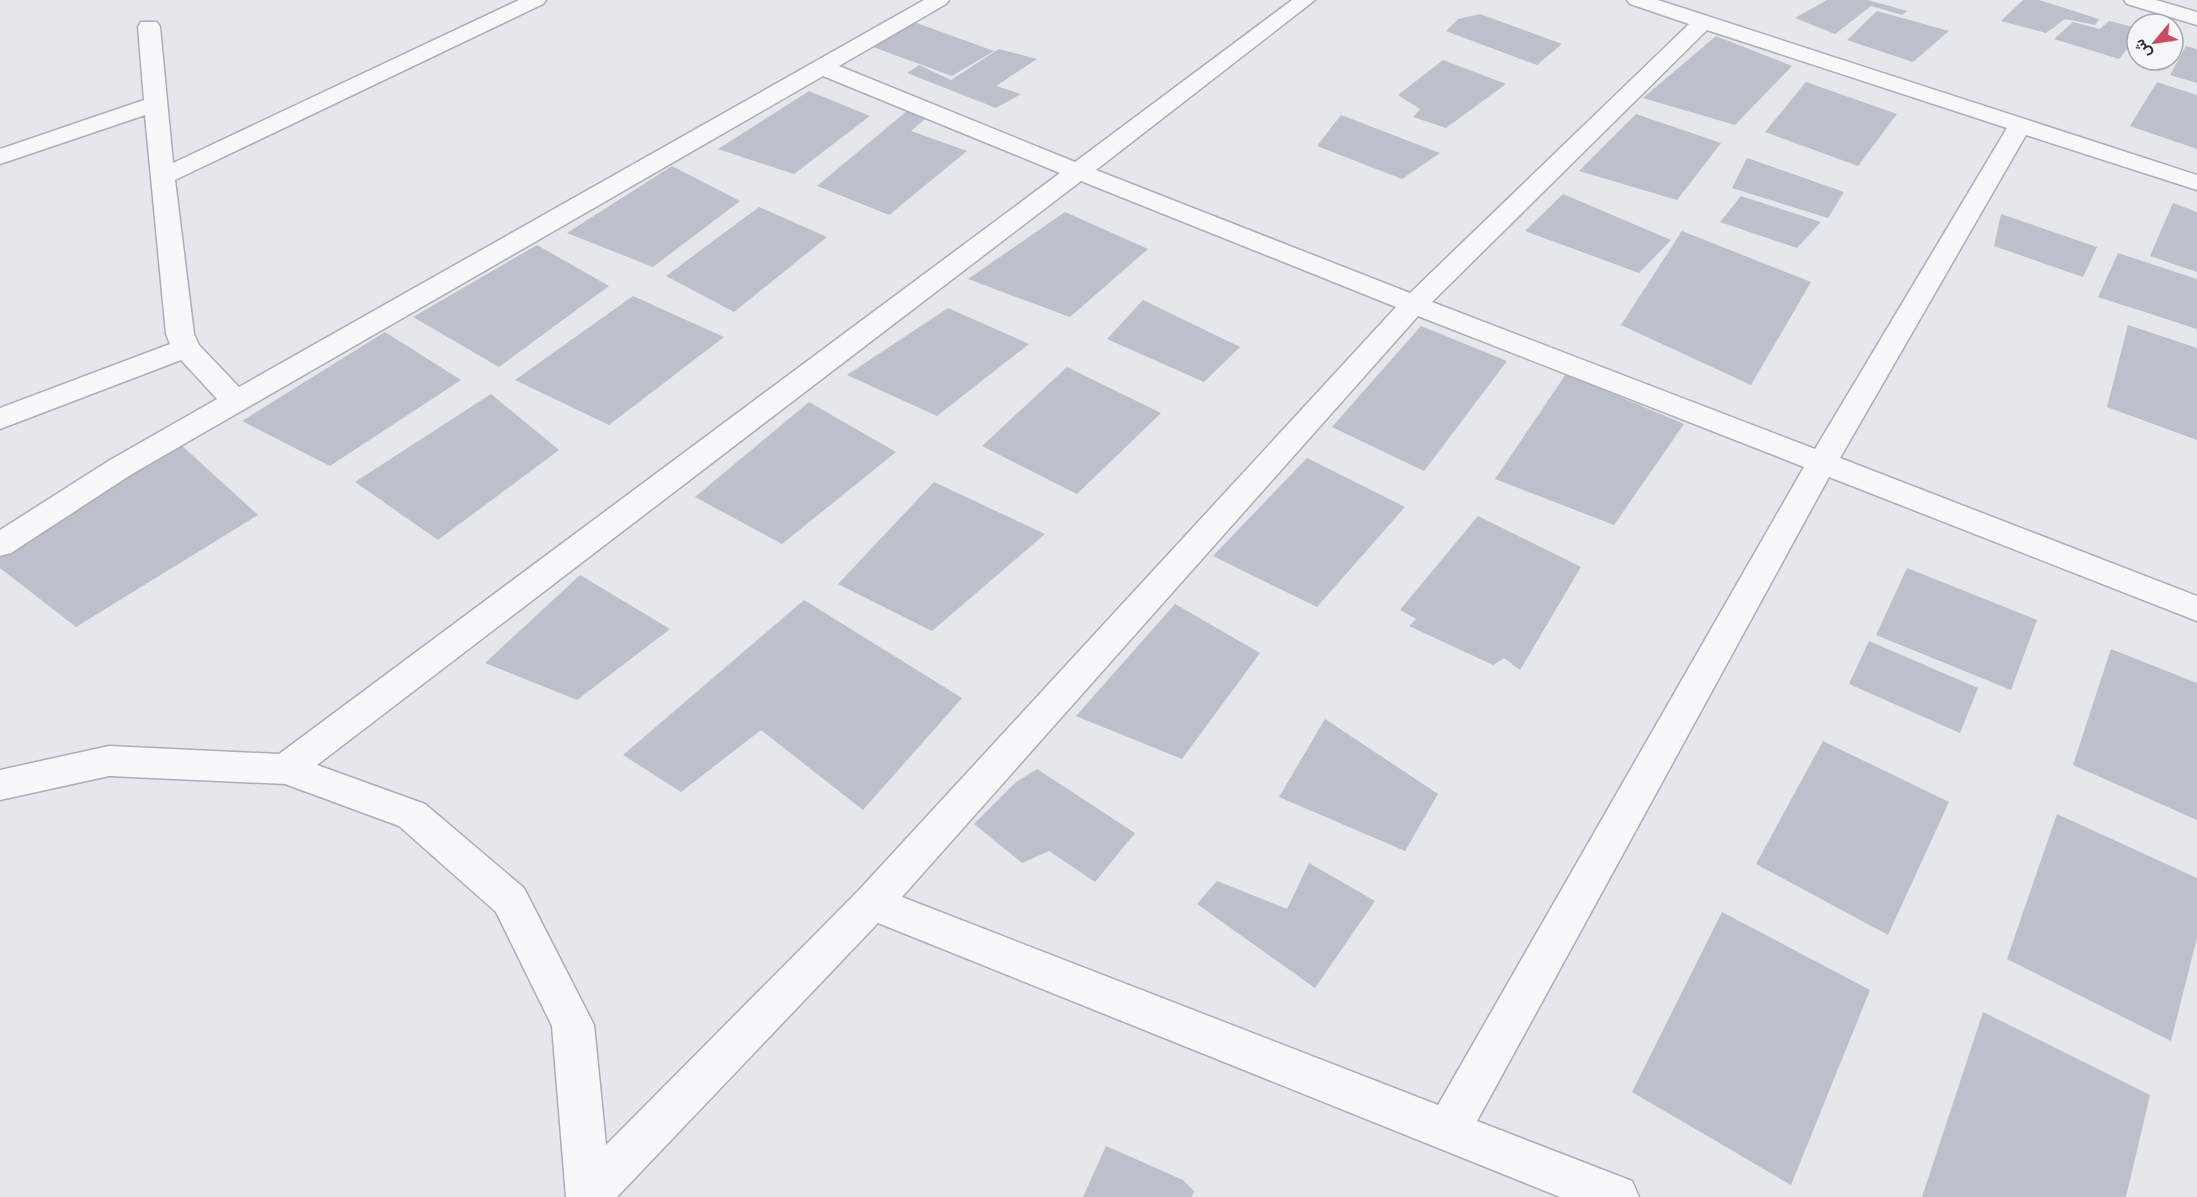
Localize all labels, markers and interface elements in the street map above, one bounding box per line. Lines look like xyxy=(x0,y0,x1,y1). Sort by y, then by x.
north arrow xyxy=(2125,12,2185,72)
text: ش xyxy=(2130,36,2156,62)

